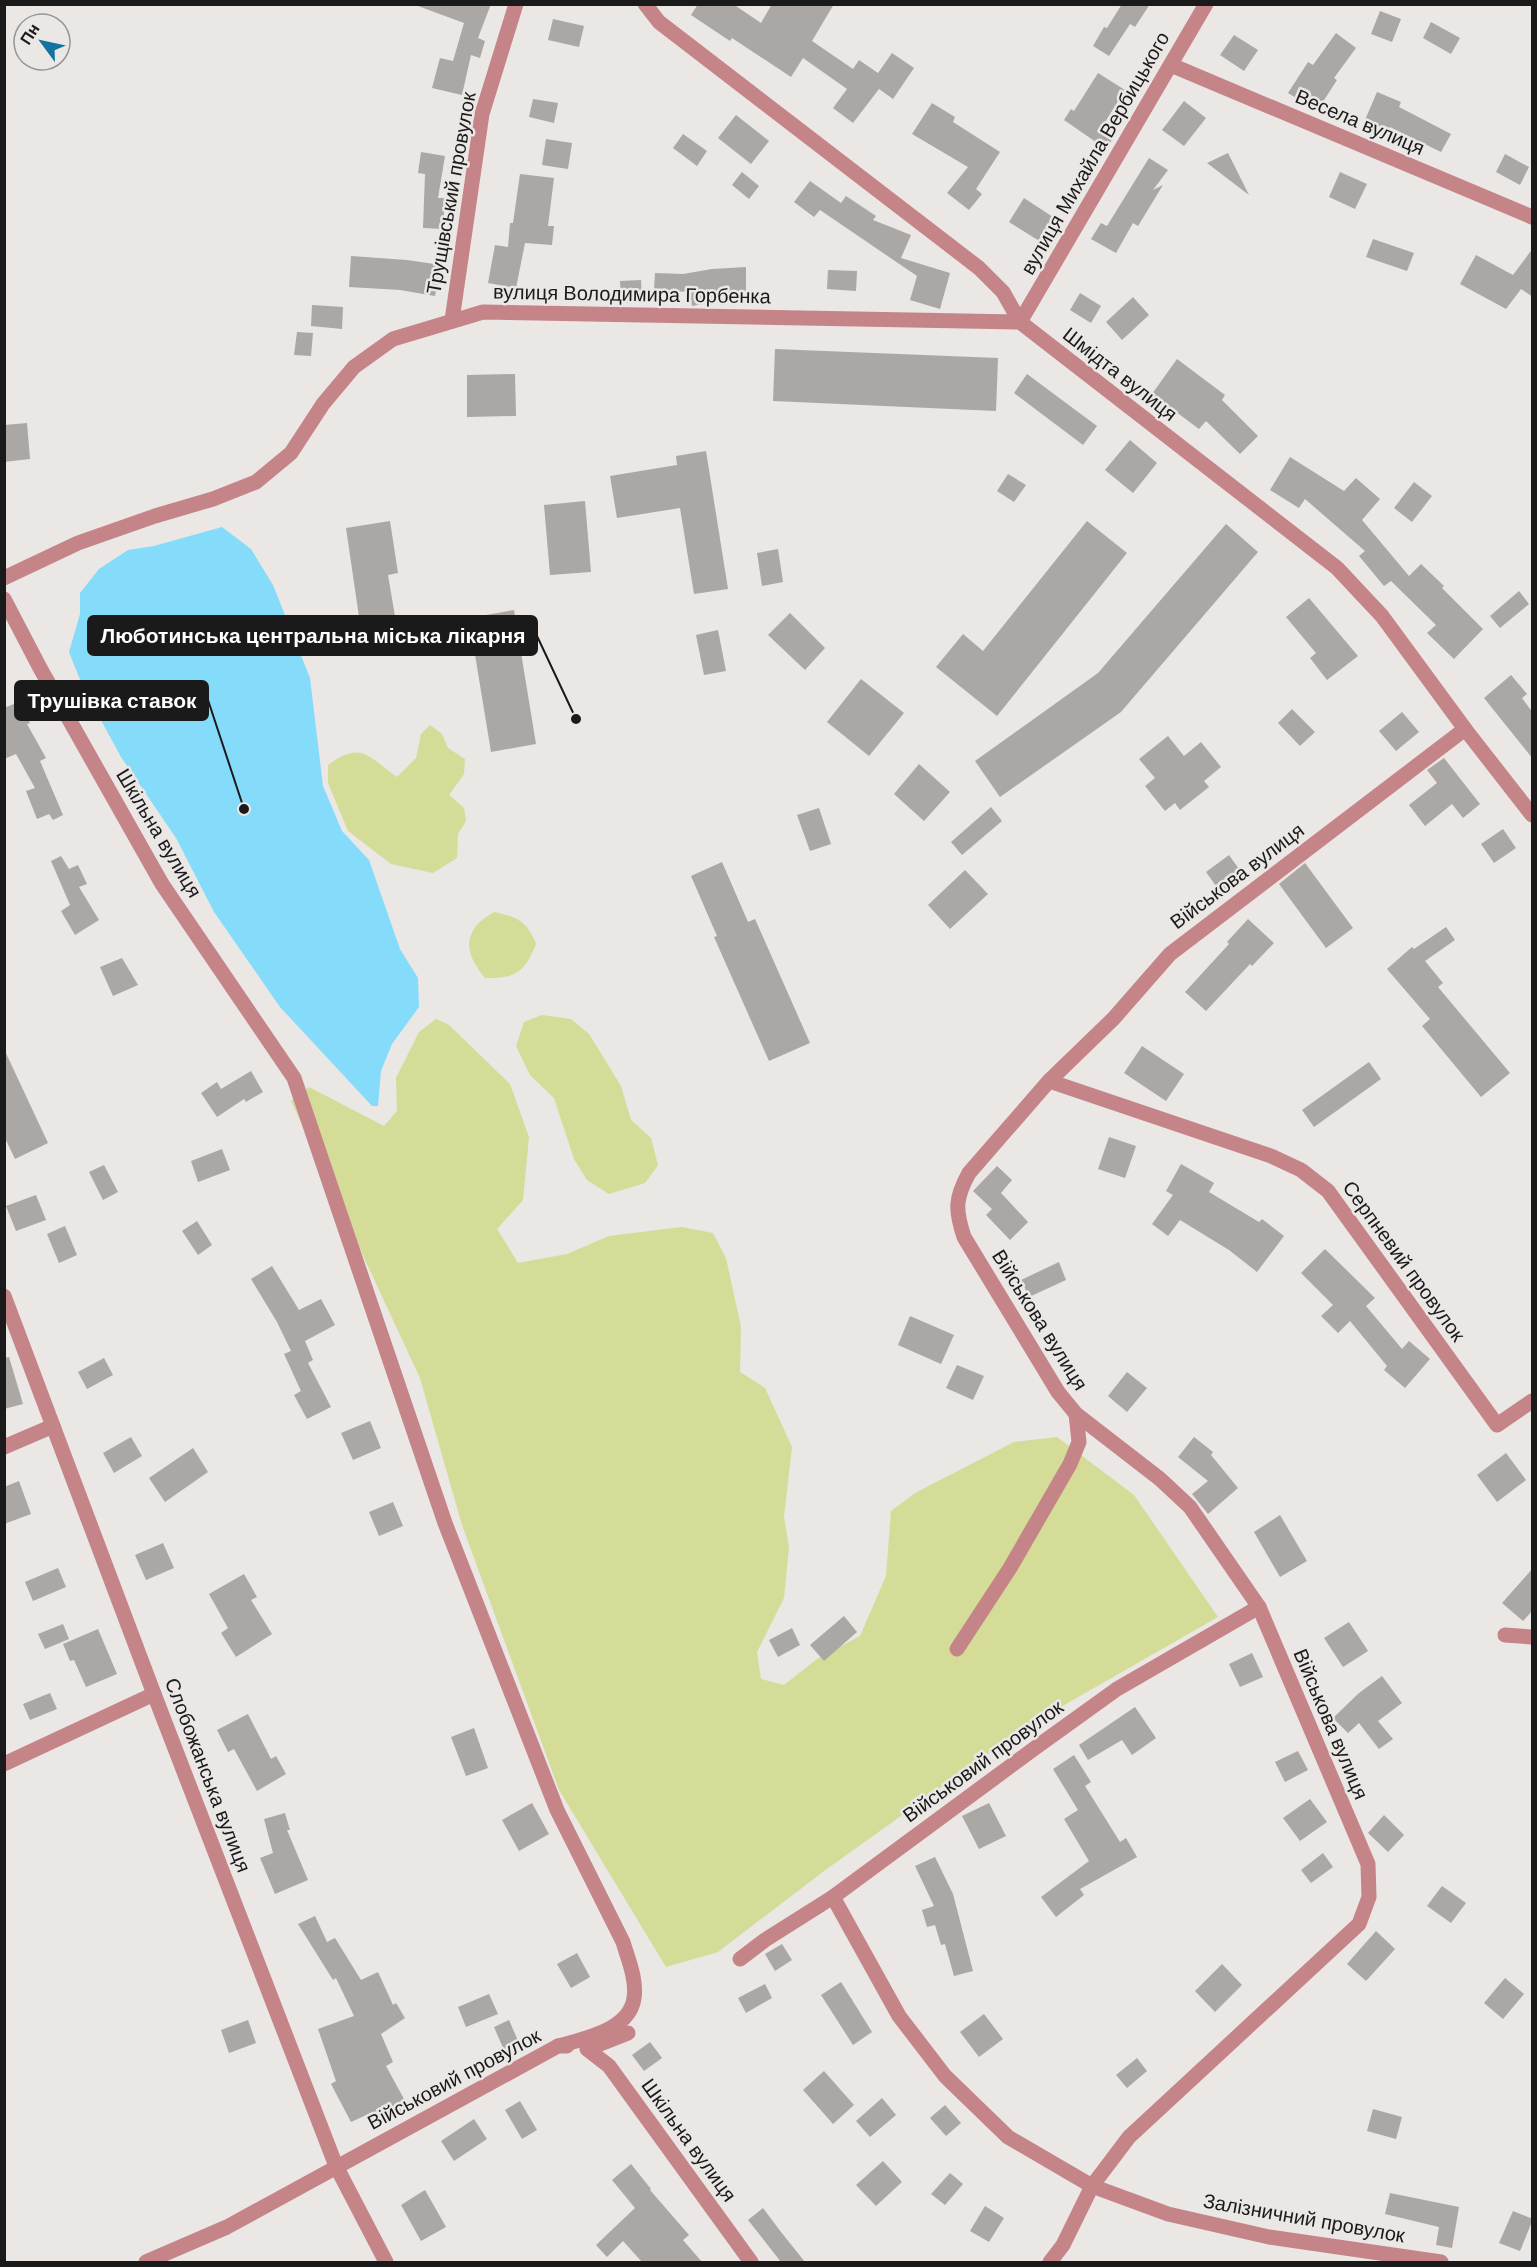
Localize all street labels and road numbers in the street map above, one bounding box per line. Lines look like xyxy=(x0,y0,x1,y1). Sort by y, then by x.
street label: вулиця Михайла Вербицького xyxy=(1015,27,1175,279)
street label: Весела вулиця xyxy=(1291,83,1429,161)
street label: Трущівський провулок xyxy=(420,90,482,296)
street label: вулиця Володимира Горбенка xyxy=(493,279,772,309)
street label: Шмідта вулиця xyxy=(1057,321,1183,427)
street label: Шкільна вулиця xyxy=(110,764,208,902)
street label: Військова вулиця xyxy=(1165,817,1309,935)
street label: Серпневий провулок xyxy=(1337,1175,1471,1347)
street label: Військова вулиця xyxy=(986,1245,1094,1395)
street label: Військова вулиця xyxy=(1288,1645,1374,1803)
street label: Слобожанська вулиця xyxy=(159,1674,257,1876)
street label: Військовий провулок xyxy=(898,1694,1069,1828)
street label: Військовий провулок xyxy=(363,2022,545,2136)
street label: Шкільна вулиця xyxy=(636,2073,742,2207)
street label: Залізничний провулок xyxy=(1201,2187,1407,2249)

